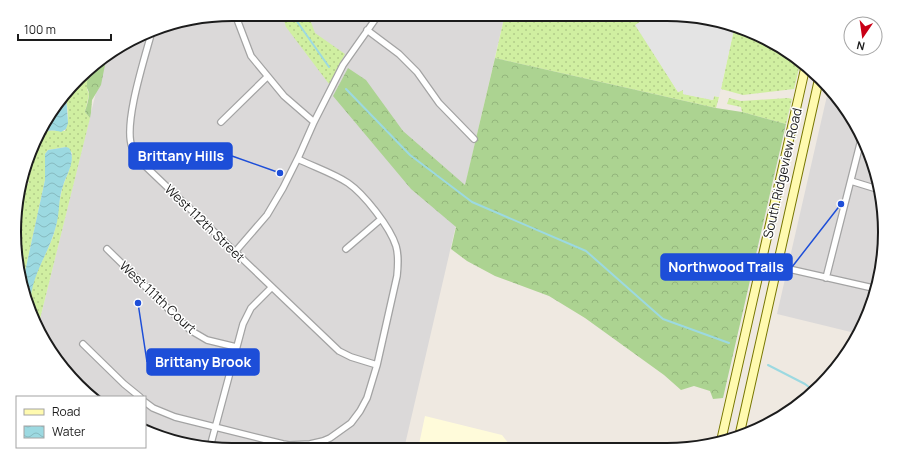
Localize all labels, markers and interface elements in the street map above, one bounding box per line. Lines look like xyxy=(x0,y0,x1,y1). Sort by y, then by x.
scale bar xyxy=(18,16,111,42)
north arrow xyxy=(843,16,883,56)
text: 100 m xyxy=(24,21,56,38)
text: N xyxy=(855,38,866,54)
street label: South Ridgeview Road xyxy=(758,106,806,240)
callout: Brittany Hills xyxy=(129,143,232,169)
text: Brittany Hills xyxy=(138,146,225,165)
street label: West 112th Street xyxy=(161,180,249,266)
callout: Northwood Trails xyxy=(661,254,792,280)
street label: West 111th Court xyxy=(116,257,200,337)
text: Northwood Trails xyxy=(668,257,784,276)
callout: Brittany Brook xyxy=(147,349,259,375)
text: Brittany Brook xyxy=(155,352,251,371)
legend xyxy=(16,396,146,448)
text: Road xyxy=(52,403,80,420)
text: Water xyxy=(52,423,86,440)

